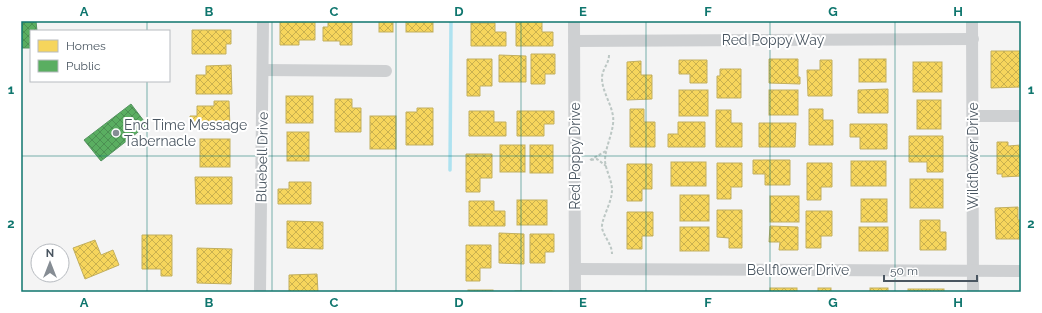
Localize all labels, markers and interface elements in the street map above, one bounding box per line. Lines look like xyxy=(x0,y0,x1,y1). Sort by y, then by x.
text: A xyxy=(80,4,89,19)
text: B xyxy=(205,4,214,19)
text: C xyxy=(330,4,339,19)
text: D xyxy=(454,4,464,19)
text: E xyxy=(579,4,587,19)
text: F xyxy=(704,4,712,19)
text: G xyxy=(828,4,838,19)
text: H xyxy=(953,4,963,19)
legend xyxy=(30,30,170,82)
street label: Red Poppy Way xyxy=(722,32,825,48)
text: Homes xyxy=(66,39,106,53)
text: Public xyxy=(66,59,101,73)
text: 1 xyxy=(8,82,15,97)
text: 1 xyxy=(1028,82,1035,97)
street label: Red Poppy Drive xyxy=(567,102,583,210)
street label: Wildflower Drive xyxy=(965,102,981,210)
street label: Bluebell Drive xyxy=(253,112,271,202)
place label: End Time Message Tabernacle xyxy=(124,117,247,149)
marker: End Time Message Tabernacle xyxy=(111,128,121,138)
text: 2 xyxy=(7,216,15,231)
text: 2 xyxy=(1027,216,1035,231)
north arrow xyxy=(30,243,70,283)
text: N xyxy=(46,247,54,260)
scale bar xyxy=(884,257,977,283)
street label: Bellflower Drive xyxy=(747,262,849,278)
text: 50 m xyxy=(890,264,918,278)
text: A xyxy=(80,295,89,310)
text: B xyxy=(205,295,214,310)
text: C xyxy=(330,295,339,310)
text: D xyxy=(454,295,464,310)
text: E xyxy=(579,295,587,310)
text: F xyxy=(704,295,712,310)
text: G xyxy=(828,295,838,310)
text: H xyxy=(953,295,963,310)

